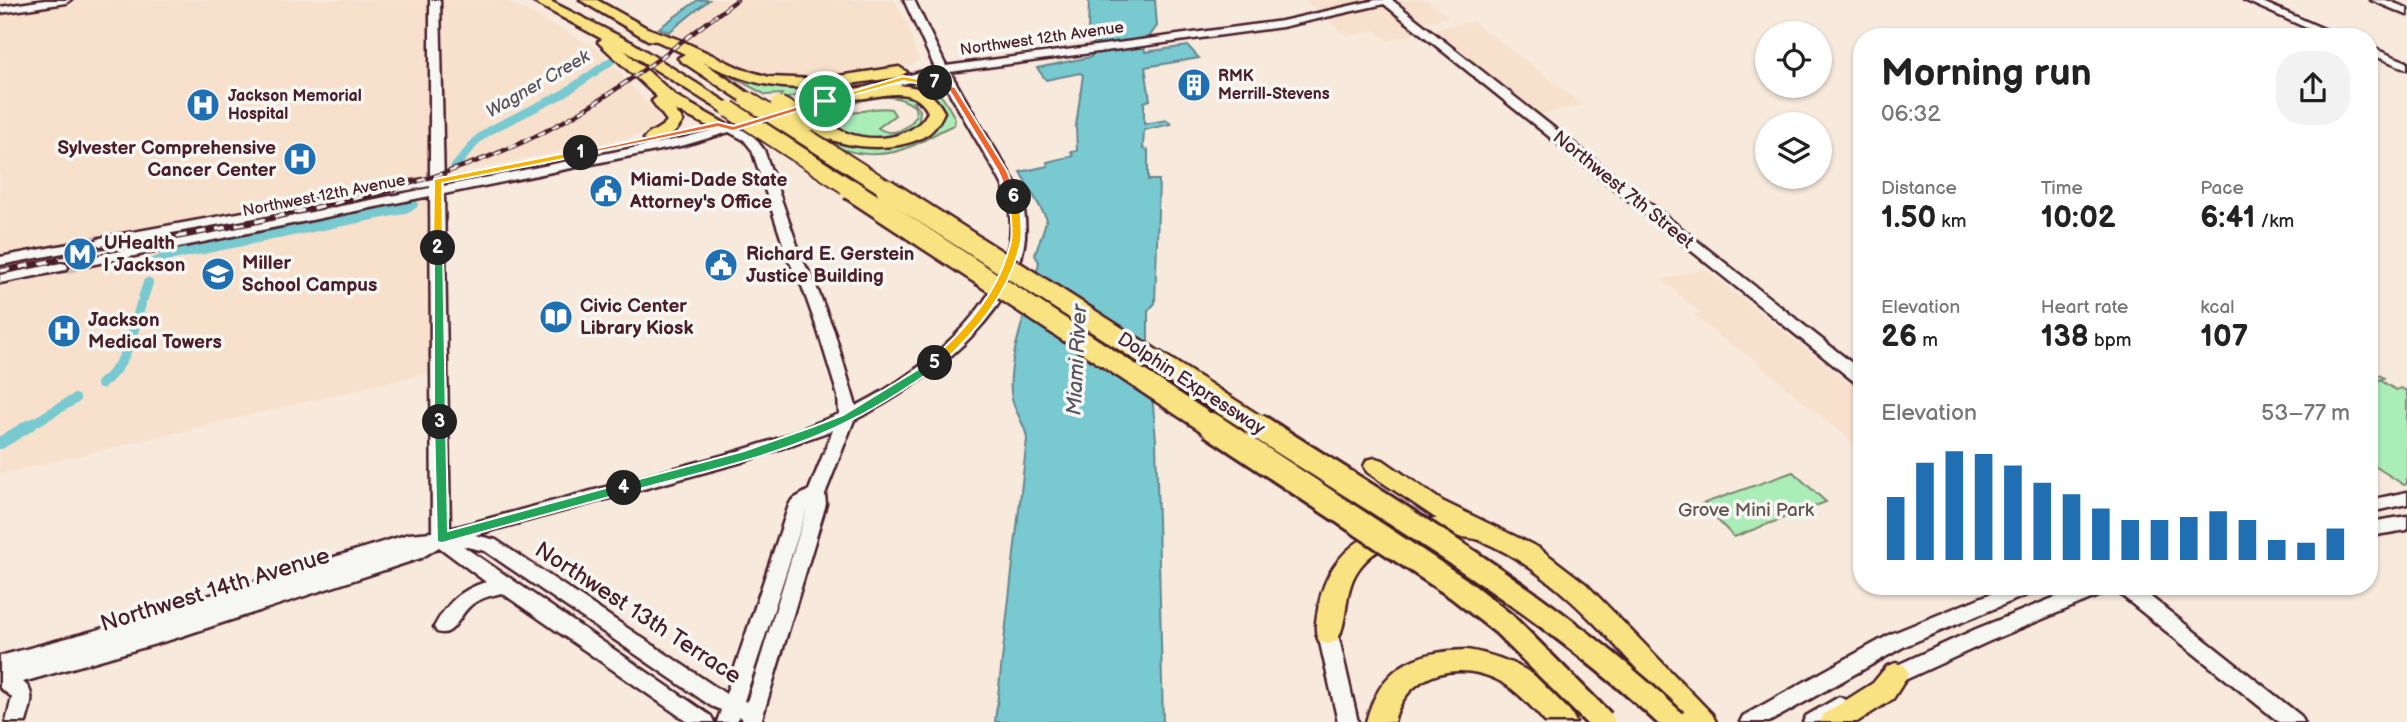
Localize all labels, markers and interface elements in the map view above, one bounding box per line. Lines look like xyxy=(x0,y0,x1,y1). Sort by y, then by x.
street label: Northwest 12th Avenue xyxy=(959,18,1126,60)
map controls xyxy=(1755,21,1832,189)
button: locate xyxy=(1755,21,1832,98)
water label: Wagner Creek xyxy=(482,45,595,122)
text: Morning run xyxy=(1881,51,2092,96)
button: share xyxy=(2276,51,2350,125)
pin: 7 xyxy=(918,66,953,100)
building icon: RMK Merrill-Stevens xyxy=(1175,66,1213,104)
place label: RMK Merrill-Stevens xyxy=(1218,67,1330,104)
pin xyxy=(795,71,855,131)
text: 7 xyxy=(929,71,940,94)
icon: arrive xyxy=(806,82,844,120)
hospital icon: Jackson Memorial Hospital xyxy=(184,86,222,124)
place label: Jackson Memorial Hospital xyxy=(228,87,362,124)
text: 06:32 xyxy=(1881,100,1941,128)
button: layers xyxy=(1755,112,1832,189)
street label: Northwest 7th Street xyxy=(1548,126,1698,254)
pin: 1 xyxy=(564,136,598,170)
place label: Sylvester Comprehensive Cancer Center xyxy=(57,137,276,182)
hospital icon: Sylvester Comprehensive Cancer Center xyxy=(281,140,319,178)
text: 1 xyxy=(577,141,585,164)
place label: Miami-Dade State Attorney's Office xyxy=(629,169,787,214)
street label: Northwest 12th Avenue xyxy=(241,171,407,221)
public building icon: Miami-Dade State Attorney's Office xyxy=(587,172,625,210)
text: Distance xyxy=(1881,177,1957,200)
text: Time xyxy=(2041,177,2083,200)
text: Pace xyxy=(2200,177,2244,200)
pin: 6 xyxy=(996,180,1032,214)
text: 6 xyxy=(1008,185,1019,208)
text: 1.50 xyxy=(1881,200,1936,236)
text: 10:02 xyxy=(2041,200,2116,236)
text: 6:41 xyxy=(2200,200,2255,236)
text: km xyxy=(1936,210,1966,233)
text: /km xyxy=(2255,210,2294,233)
pin: 2 xyxy=(420,230,456,266)
place label: UHealth | Jackson xyxy=(104,232,185,277)
metro station icon: UHealth | Jackson xyxy=(61,235,99,273)
text: 2 xyxy=(432,236,443,259)
place label: Richard E. Gerstein Justice Building xyxy=(746,243,914,288)
public building icon: Richard E. Gerstein Justice Building xyxy=(702,246,740,284)
place label: Miller School Campus xyxy=(242,252,377,297)
school or university icon: Miller School Campus xyxy=(199,255,237,293)
place label: Civic Center Library Kiosk xyxy=(580,295,693,340)
text: Elevation xyxy=(1881,296,1960,319)
text: Heart rate xyxy=(2041,296,2128,319)
text: kcal xyxy=(2200,296,2234,319)
library icon: Civic Center Library Kiosk xyxy=(537,298,575,336)
water label: Miami River xyxy=(1062,303,1092,416)
place label: Jackson Medical Towers xyxy=(88,309,222,354)
hospital icon: Jackson Medical Towers xyxy=(45,312,83,350)
text: 26 xyxy=(1881,319,1917,355)
text: 138 xyxy=(2041,319,2089,355)
text: 107 xyxy=(2200,319,2248,355)
street label: Dolphin Expressway xyxy=(1113,328,1269,441)
text: m xyxy=(1917,329,1938,352)
text: bpm xyxy=(2089,329,2131,352)
pin: 5 xyxy=(918,346,953,380)
text: 5 xyxy=(929,351,940,374)
text: Elevation xyxy=(1881,399,1977,427)
text: 53–77 m xyxy=(2261,399,2350,427)
pin: 3 xyxy=(422,404,458,440)
text: 3 xyxy=(434,410,445,433)
pin: 4 xyxy=(606,470,642,505)
text: 4 xyxy=(618,476,629,499)
park label: Grove Mini Park xyxy=(1678,499,1815,522)
street label: Northwest 13th Terrace xyxy=(530,536,746,690)
street label: Northwest 14th Avenue xyxy=(97,542,333,638)

